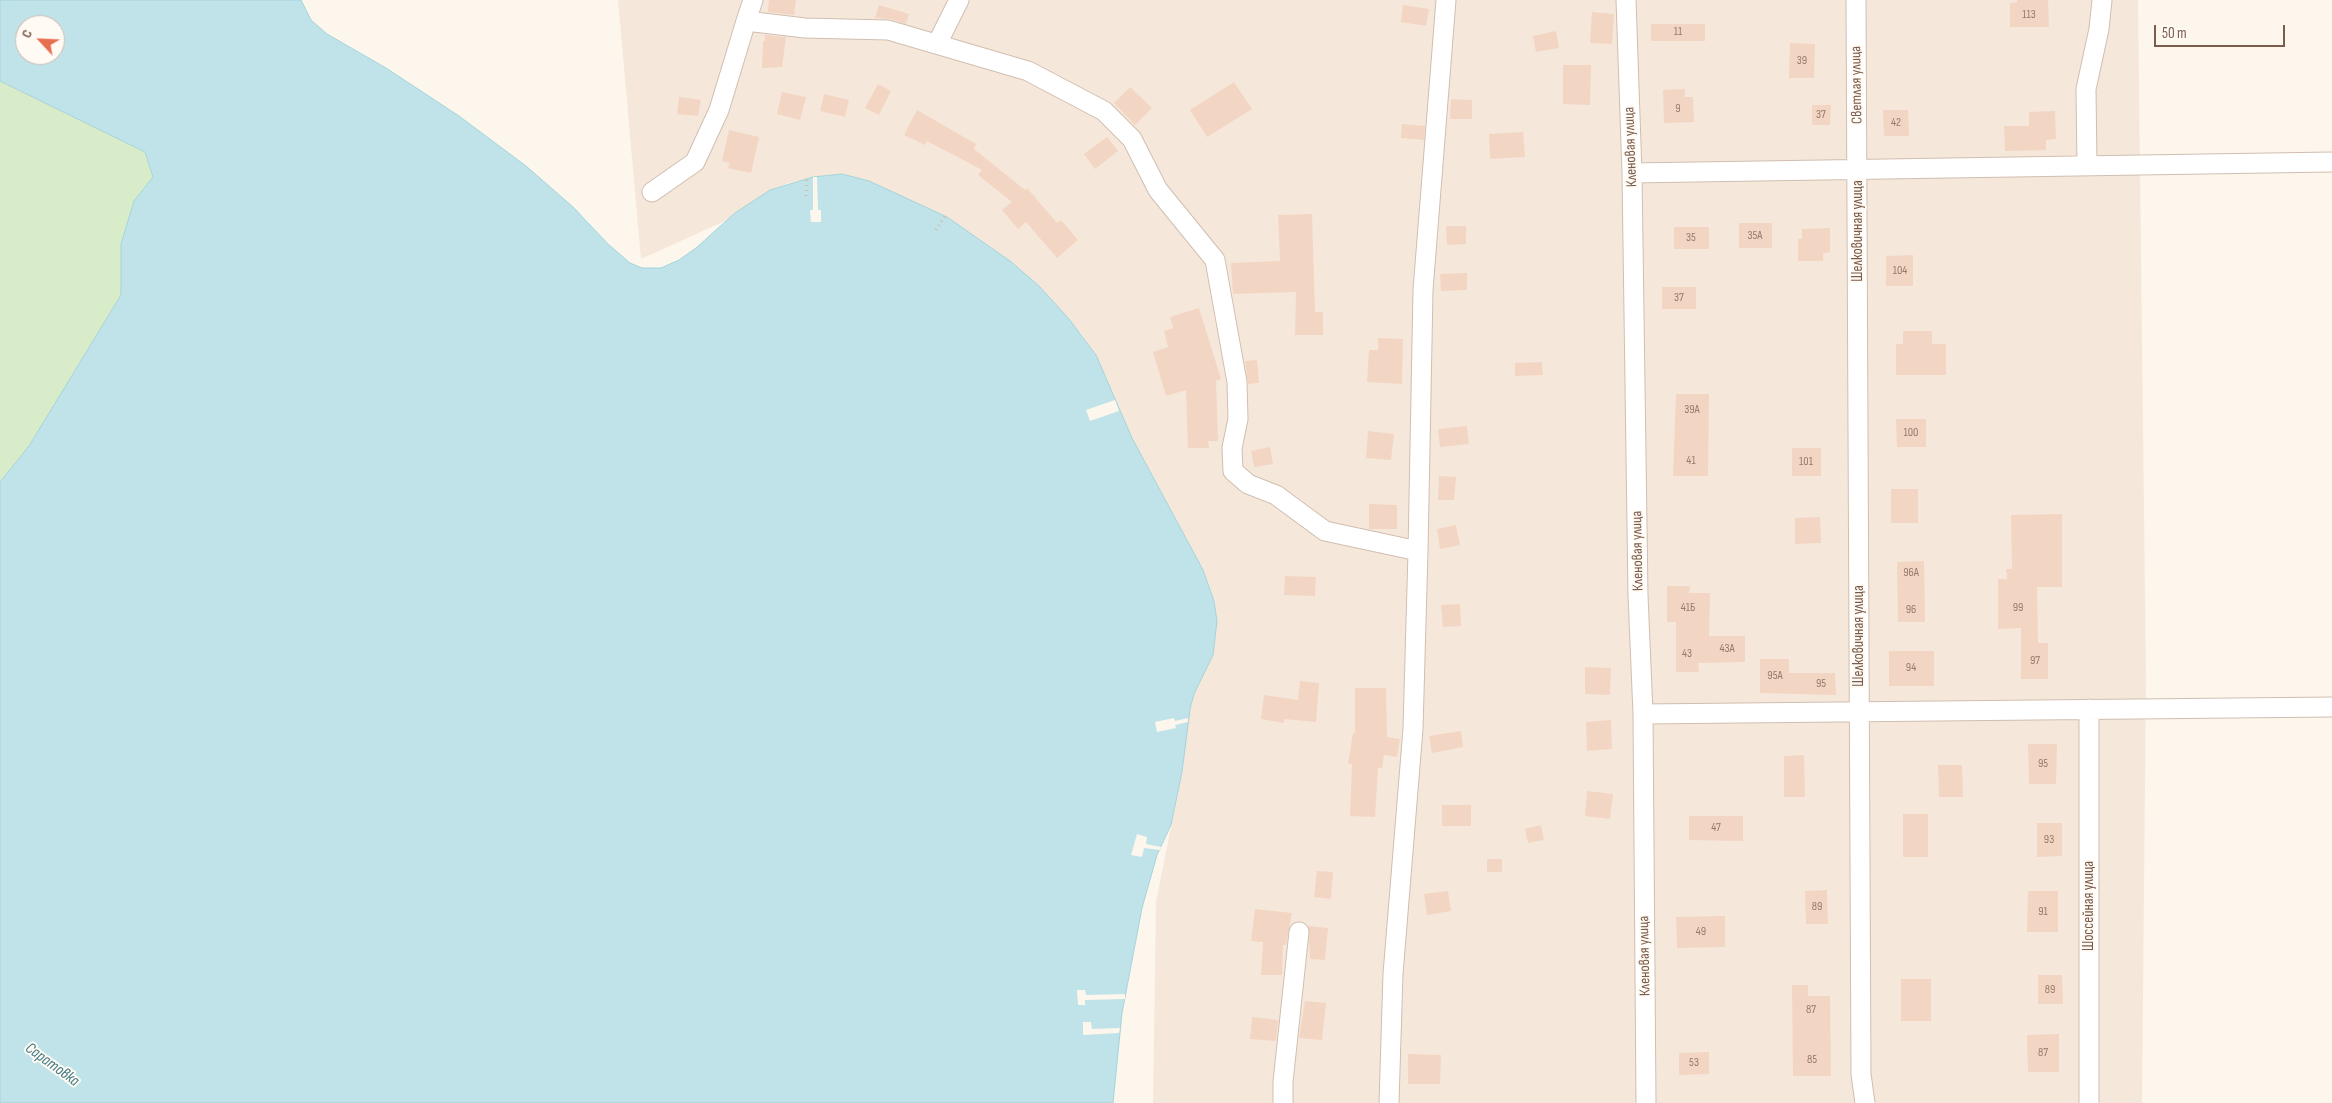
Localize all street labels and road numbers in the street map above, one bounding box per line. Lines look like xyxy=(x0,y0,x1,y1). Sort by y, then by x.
street label: Светлая улица xyxy=(1847,46,1867,124)
street label: Кленовая улица xyxy=(1621,107,1641,187)
street label: Шелковичная улица xyxy=(1849,180,1867,282)
street label: Кленовая улица xyxy=(1628,511,1648,591)
street label: Шелковичная улица xyxy=(1850,585,1868,687)
street label: Шоссейная улица xyxy=(2080,861,2098,951)
street label: Кленовая улица xyxy=(1635,916,1655,996)

